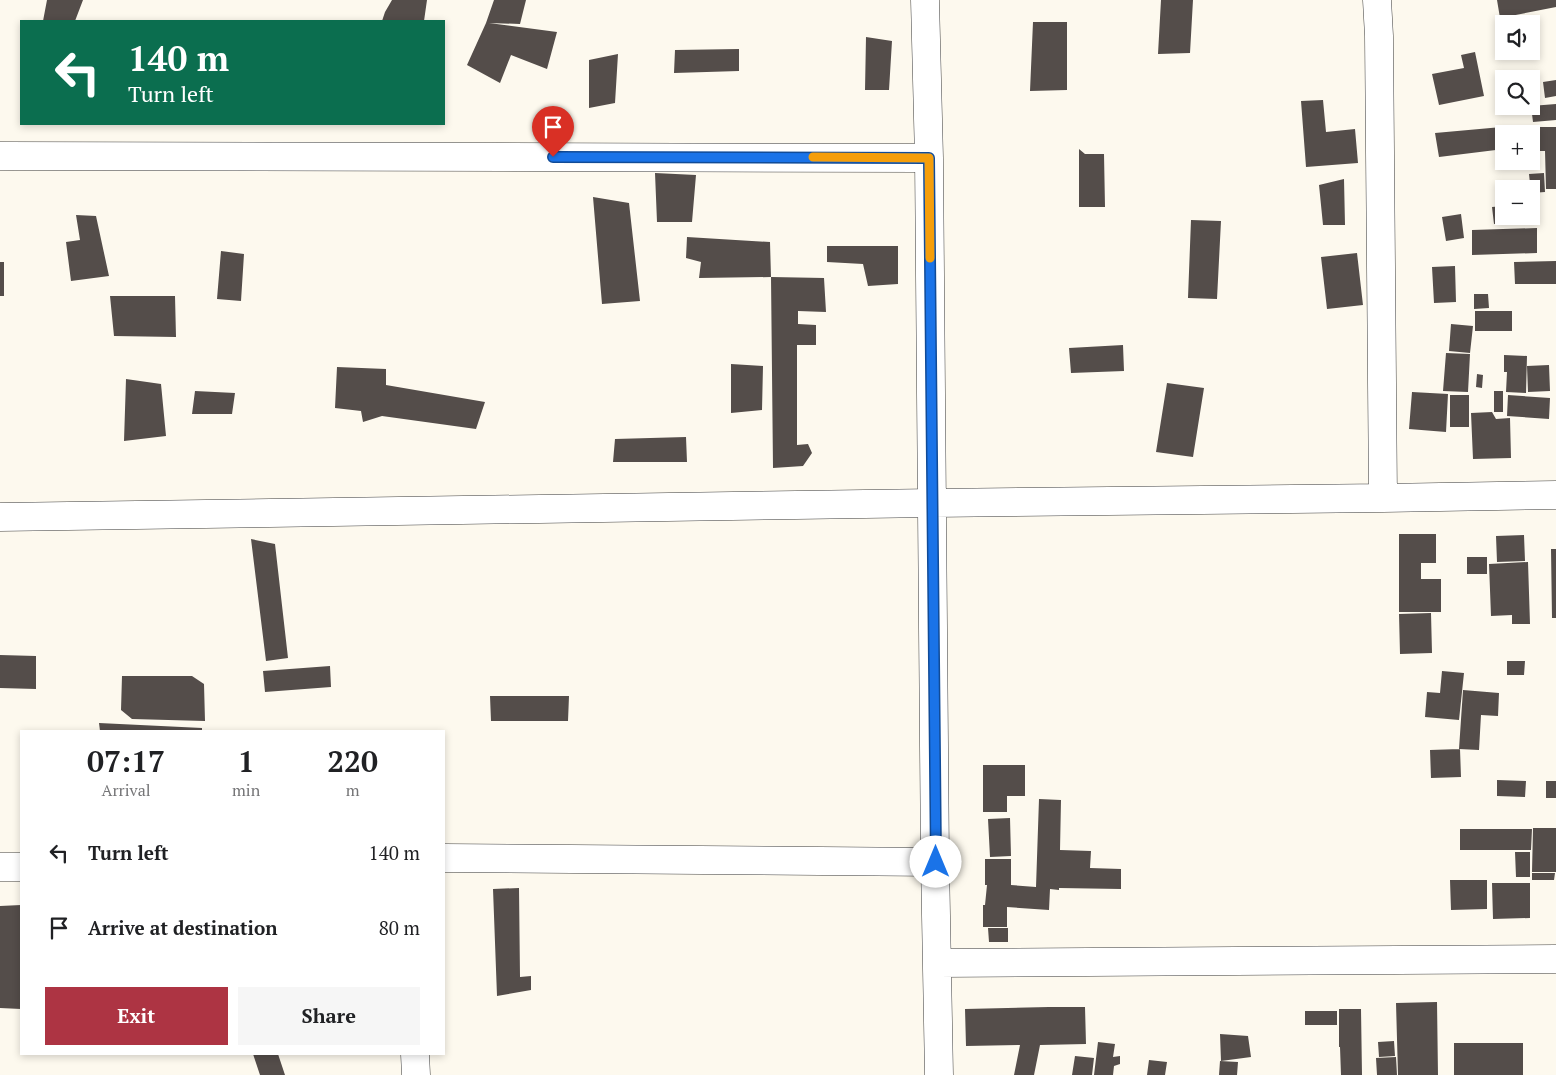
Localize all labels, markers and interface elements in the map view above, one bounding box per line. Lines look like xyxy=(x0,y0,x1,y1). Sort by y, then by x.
map controls xyxy=(1495,15,1540,225)
button: sound xyxy=(1495,15,1540,60)
text: 140 m xyxy=(128,35,229,81)
icon: left xyxy=(45,40,110,105)
button: search xyxy=(1495,70,1540,115)
text: Turn left xyxy=(128,79,214,108)
pin xyxy=(532,106,574,157)
icon: arrive xyxy=(539,113,567,141)
button: + xyxy=(1495,125,1540,170)
button: − xyxy=(1495,180,1540,225)
text: 07:17 xyxy=(87,741,165,781)
text: 1 xyxy=(238,741,255,781)
text: 220 xyxy=(327,741,378,781)
text: Arrival xyxy=(101,779,151,801)
text: min xyxy=(232,779,260,801)
text: m xyxy=(346,779,359,801)
position arrow xyxy=(909,835,961,887)
icon: left xyxy=(45,839,73,867)
text: Turn left xyxy=(88,840,169,865)
text: 140 m xyxy=(369,840,420,865)
icon: arrive xyxy=(45,914,73,942)
text: Arrive at destination xyxy=(88,915,277,940)
text: 80 m xyxy=(379,915,420,940)
button: Exit xyxy=(45,987,228,1045)
button: Share xyxy=(238,987,420,1045)

